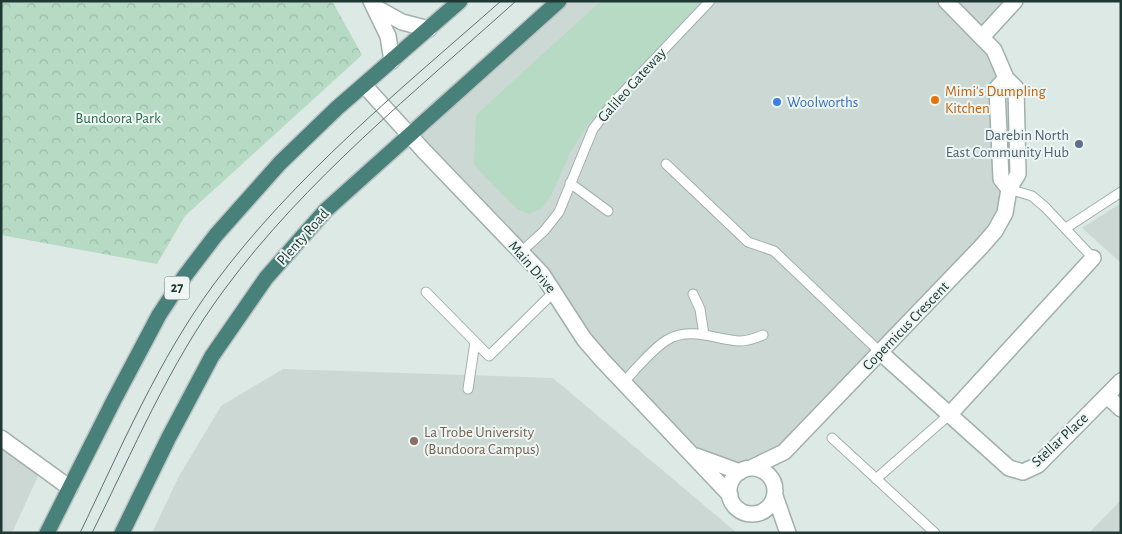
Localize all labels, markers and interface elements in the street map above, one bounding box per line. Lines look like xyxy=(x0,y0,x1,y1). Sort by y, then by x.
street label: Galileo Gateway xyxy=(595,45,669,125)
place label: Mimi's Dumpling Kitchen xyxy=(945,84,1047,116)
marker: Mimi's Dumpling Kitchen xyxy=(929,94,941,106)
place label: Woolworths xyxy=(787,95,858,110)
marker: Woolworths xyxy=(771,96,783,108)
park label: Bundoora Park xyxy=(75,111,161,126)
place label: Darebin North East Community Hub xyxy=(946,128,1069,160)
marker: Darebin North East Community Hub xyxy=(1073,138,1085,150)
street label: Plenty Road xyxy=(274,206,332,268)
street label: Main Drive xyxy=(505,238,559,296)
road number: 27 xyxy=(164,276,190,300)
street label: Copernicus Crescent xyxy=(860,279,952,373)
street label: Stellar Place xyxy=(1029,410,1091,470)
place label: La Trobe University (Bundoora Campus) xyxy=(424,425,540,457)
marker: La Trobe University (Bundoora Campus) xyxy=(408,435,420,447)

